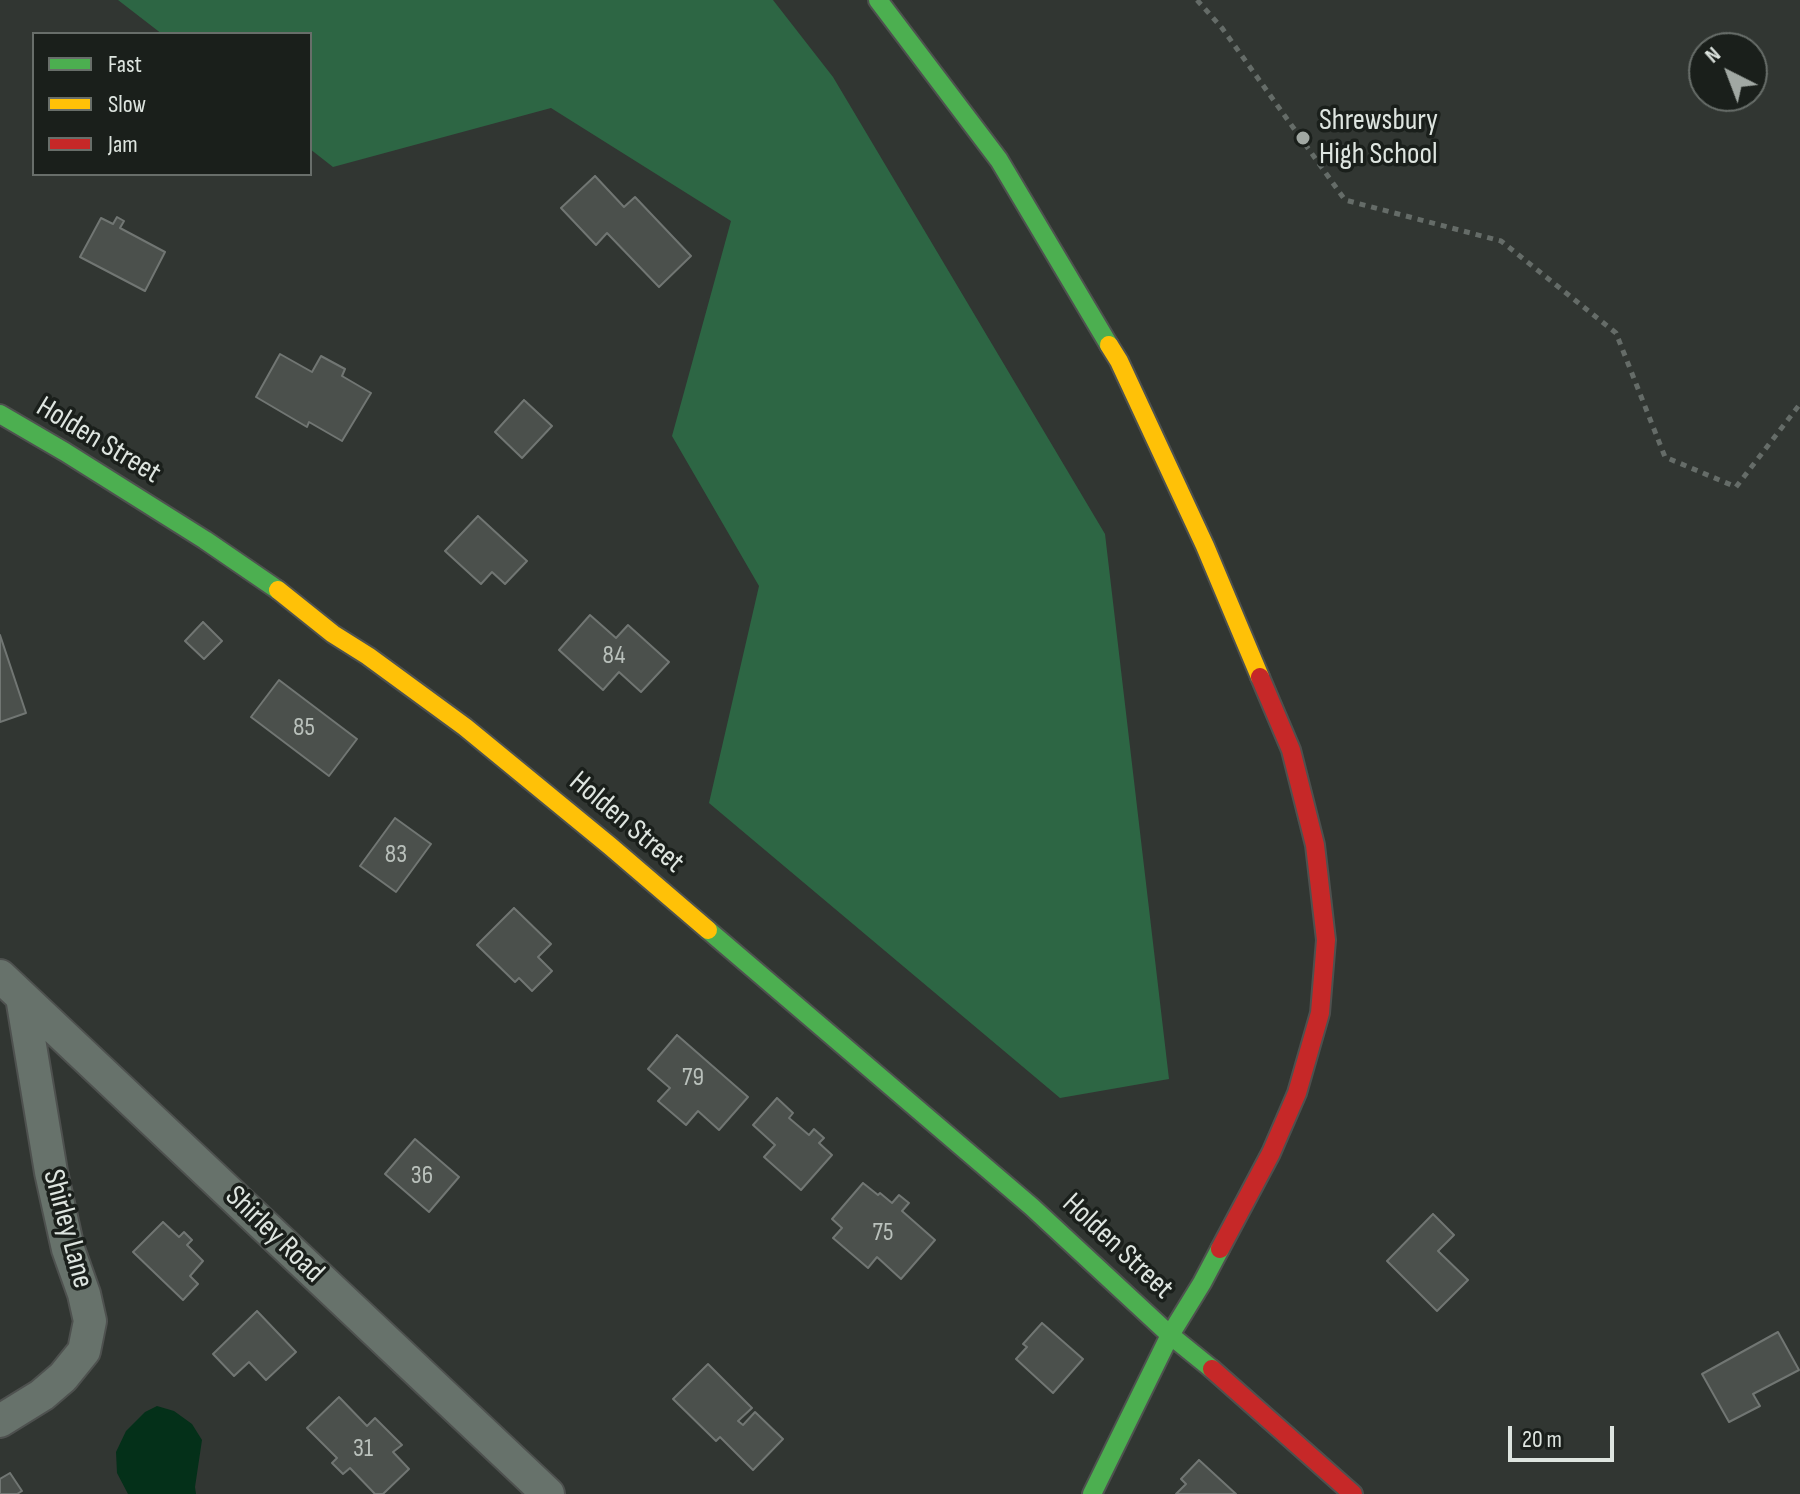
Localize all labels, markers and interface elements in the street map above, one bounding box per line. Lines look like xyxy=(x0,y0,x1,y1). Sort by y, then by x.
legend xyxy=(32,32,312,176)
north arrow xyxy=(1688,32,1768,112)
text: N xyxy=(1700,41,1726,69)
text: Fast xyxy=(108,50,142,79)
text: Slow xyxy=(108,90,146,119)
place label: Shrewsbury High School xyxy=(1319,103,1438,174)
marker: Shrewsbury High School xyxy=(1294,129,1312,147)
text: Jam xyxy=(108,130,138,159)
street label: Holden Street xyxy=(29,390,167,492)
house number: 84 xyxy=(603,640,625,672)
house number: 85 xyxy=(293,712,315,744)
street label: Holden Street xyxy=(561,765,691,881)
house number: 83 xyxy=(385,839,407,871)
house number: 79 xyxy=(682,1062,704,1094)
house number: 36 xyxy=(411,1160,433,1192)
street label: Shirley Lane xyxy=(34,1166,100,1292)
street label: Shirley Road xyxy=(217,1179,331,1291)
street label: Holden Street xyxy=(1054,1187,1180,1307)
house number: 75 xyxy=(873,1217,893,1249)
scale bar xyxy=(1512,1410,1618,1460)
text: 20 m xyxy=(1522,1425,1562,1454)
house number: 31 xyxy=(353,1433,373,1465)

